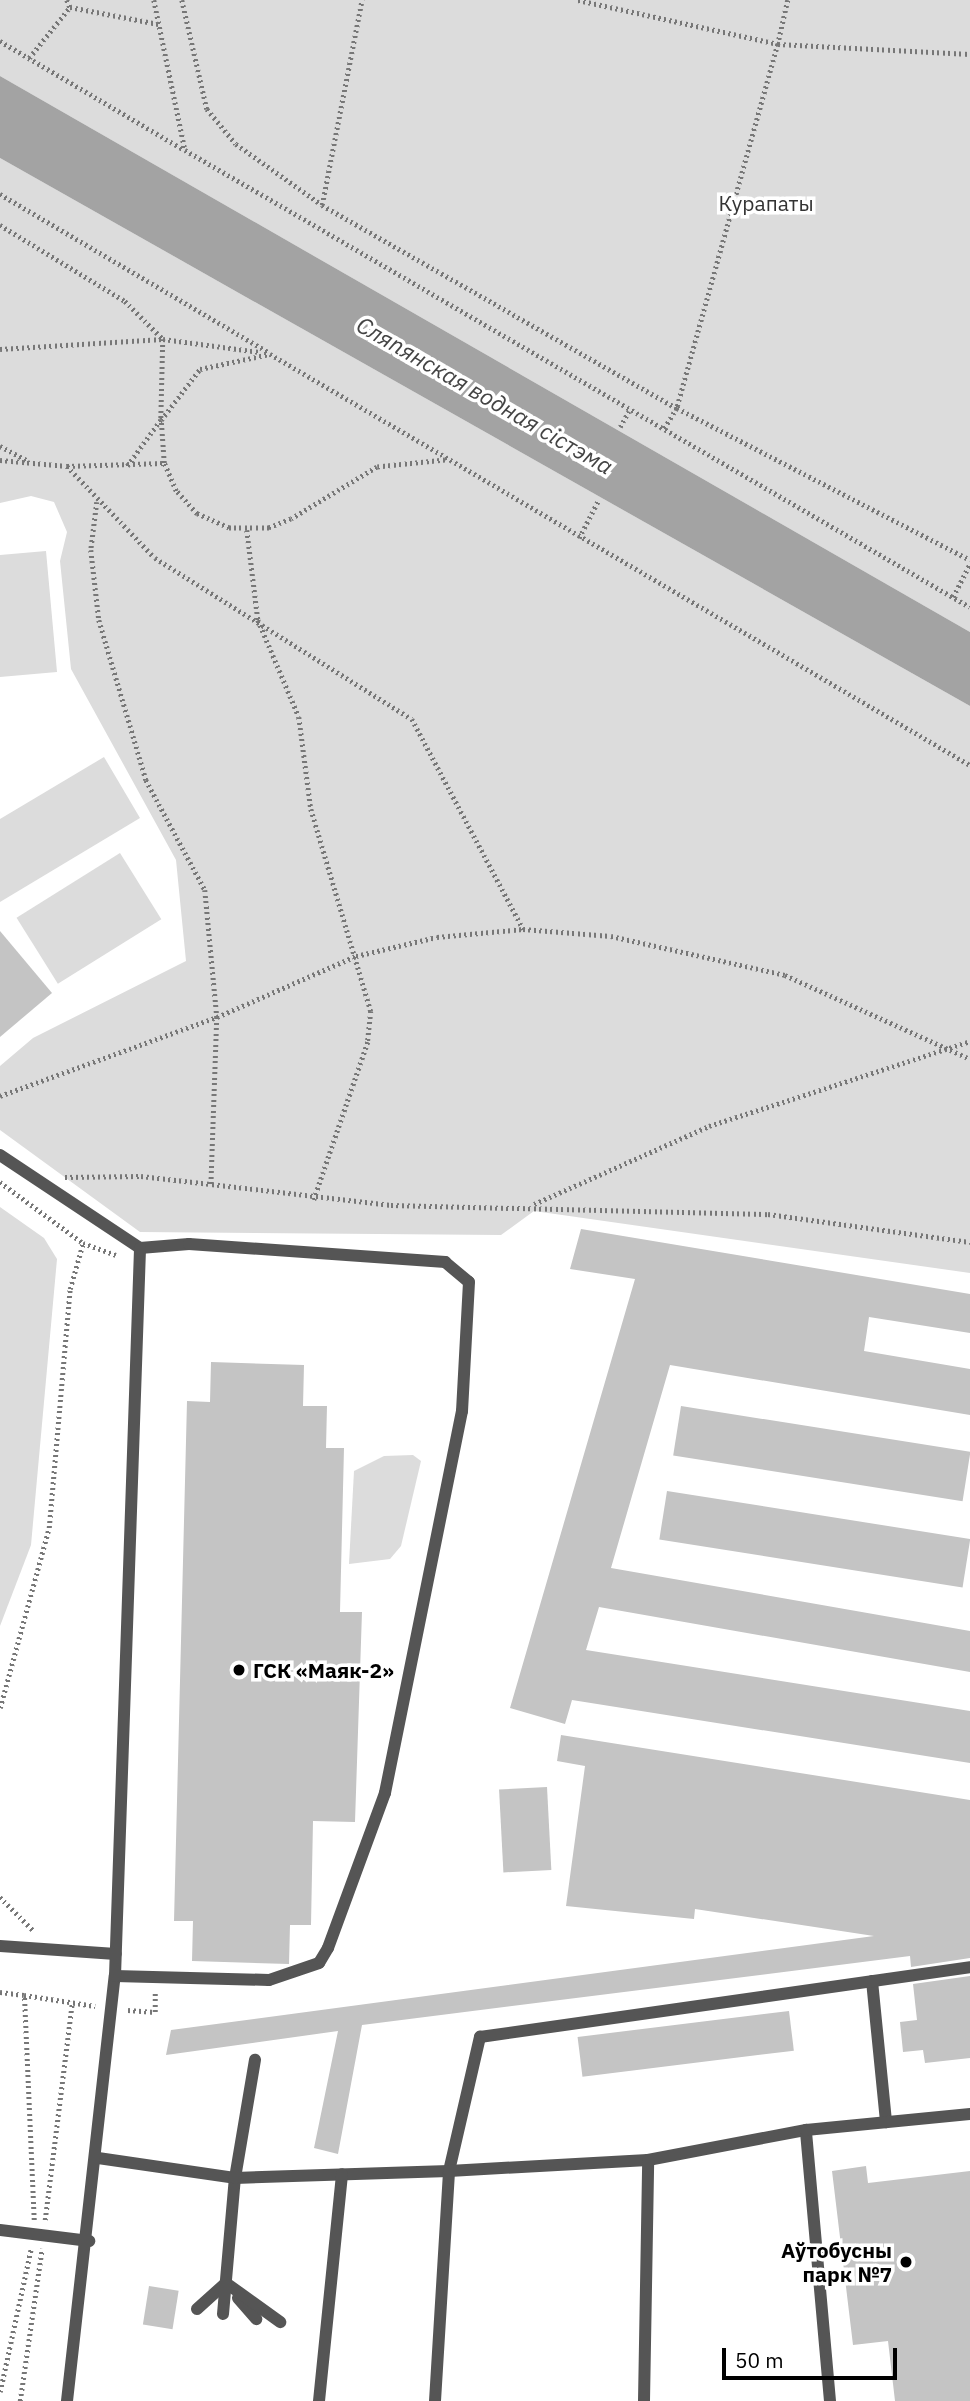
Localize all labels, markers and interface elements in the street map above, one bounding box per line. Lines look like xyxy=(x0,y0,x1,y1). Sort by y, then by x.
park label: Курапаты xyxy=(718,190,814,216)
water label: Сляпянская водная сістэма xyxy=(352,310,618,480)
place label: ГСК «Маяк-2» xyxy=(253,1657,394,1683)
marker: ГСК «Маяк-2» xyxy=(231,1662,247,1678)
place label: Аўтобусны парк №7 xyxy=(781,2237,892,2287)
marker: Аўтобусны парк №7 xyxy=(898,2254,914,2270)
scale bar xyxy=(725,2334,900,2378)
text: 50 m xyxy=(735,2346,784,2374)

